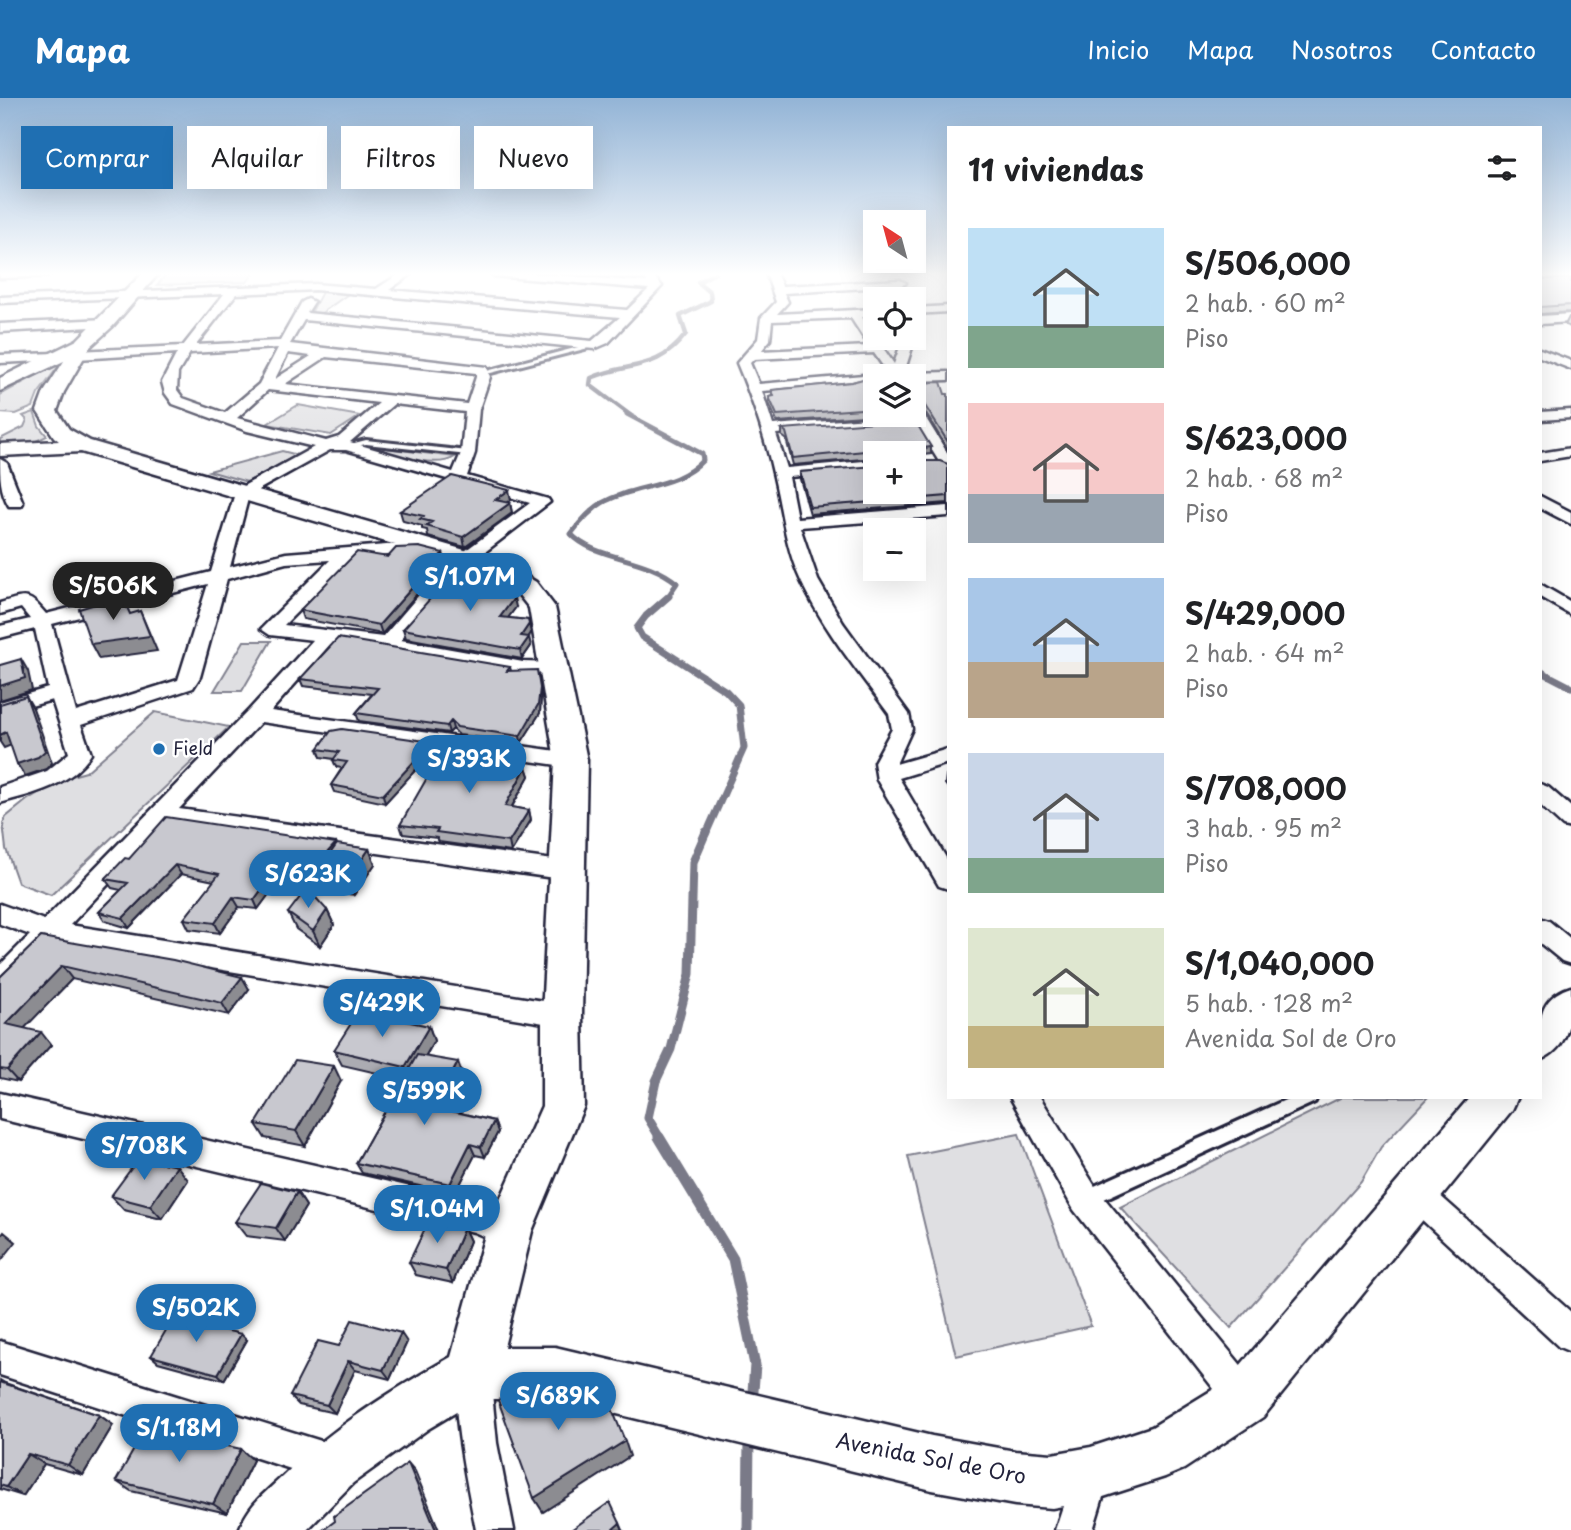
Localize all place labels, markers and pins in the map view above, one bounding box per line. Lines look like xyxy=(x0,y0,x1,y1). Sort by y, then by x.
pin: S/1.07M xyxy=(405,554,535,613)
pin: S/506K xyxy=(56,562,170,622)
place label: Field xyxy=(173,734,213,761)
pin: S/393K xyxy=(412,736,526,795)
marker: Field xyxy=(151,741,167,757)
pin: S/623K xyxy=(251,850,365,910)
pin: S/429K xyxy=(325,979,439,1039)
pin: S/599K xyxy=(367,1068,481,1127)
pin: S/708K xyxy=(87,1122,201,1182)
pin: S/1.04M xyxy=(372,1186,502,1245)
pin: S/502K xyxy=(139,1284,253,1344)
pin: S/689K xyxy=(501,1372,615,1432)
pin: S/1.18M xyxy=(114,1404,244,1464)

